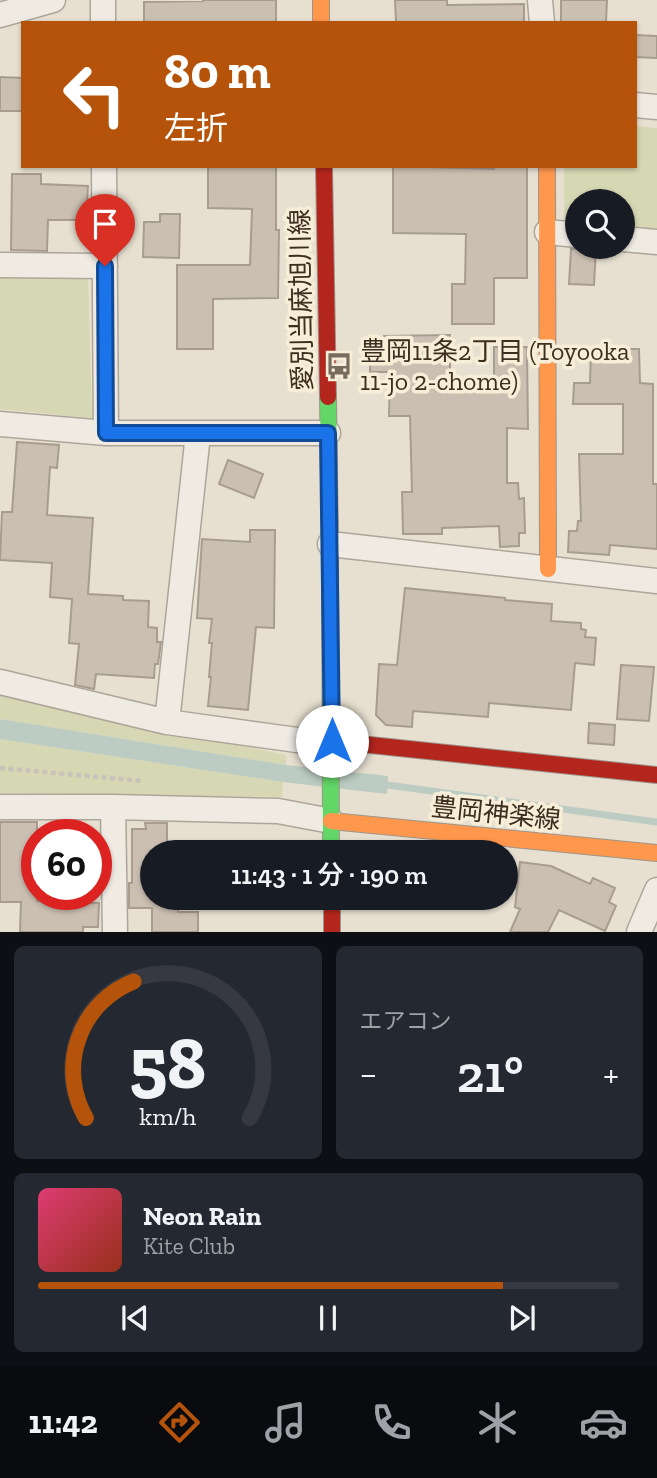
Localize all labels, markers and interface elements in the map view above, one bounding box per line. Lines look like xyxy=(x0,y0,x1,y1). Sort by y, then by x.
text: 80 m xyxy=(164,42,271,101)
icon: left xyxy=(49,49,140,140)
text: 左折 xyxy=(164,109,228,147)
map controls xyxy=(565,189,635,259)
button: search xyxy=(565,189,635,259)
pin xyxy=(75,194,135,266)
icon: arrive xyxy=(86,205,124,243)
street label: 愛別当麻旭川線 xyxy=(283,209,319,391)
place label: 豊岡11条2丁目 (Toyooka 11-jo 2-chome) xyxy=(360,335,630,397)
bus stop icon: 豊岡11条2丁目 (Toyooka 11-jo 2-chome) xyxy=(324,351,354,381)
position arrow xyxy=(295,704,369,778)
street label: 豊岡神楽線 xyxy=(430,790,562,836)
speed limit sign: 60 xyxy=(21,819,112,910)
text: 11:43 · 1 分 · 190 m xyxy=(231,859,427,891)
text: エアコン xyxy=(360,1007,452,1035)
text: 58 xyxy=(129,1020,206,1108)
text: 21° xyxy=(457,1043,523,1105)
text: − xyxy=(360,1051,377,1097)
text: + xyxy=(603,1051,619,1097)
text: km/h xyxy=(139,1101,196,1131)
text: Neon Rain xyxy=(143,1200,261,1232)
text: Kite Club xyxy=(143,1232,235,1260)
icon: previous xyxy=(116,1299,154,1337)
icon: pause xyxy=(309,1299,347,1337)
icon: next xyxy=(503,1299,541,1337)
icon: directions xyxy=(155,1398,204,1447)
icon: music xyxy=(261,1398,310,1447)
icon: phone xyxy=(367,1398,416,1447)
icon: climate xyxy=(473,1398,522,1447)
icon: car xyxy=(579,1398,628,1447)
text: 11:42 xyxy=(29,1403,98,1441)

